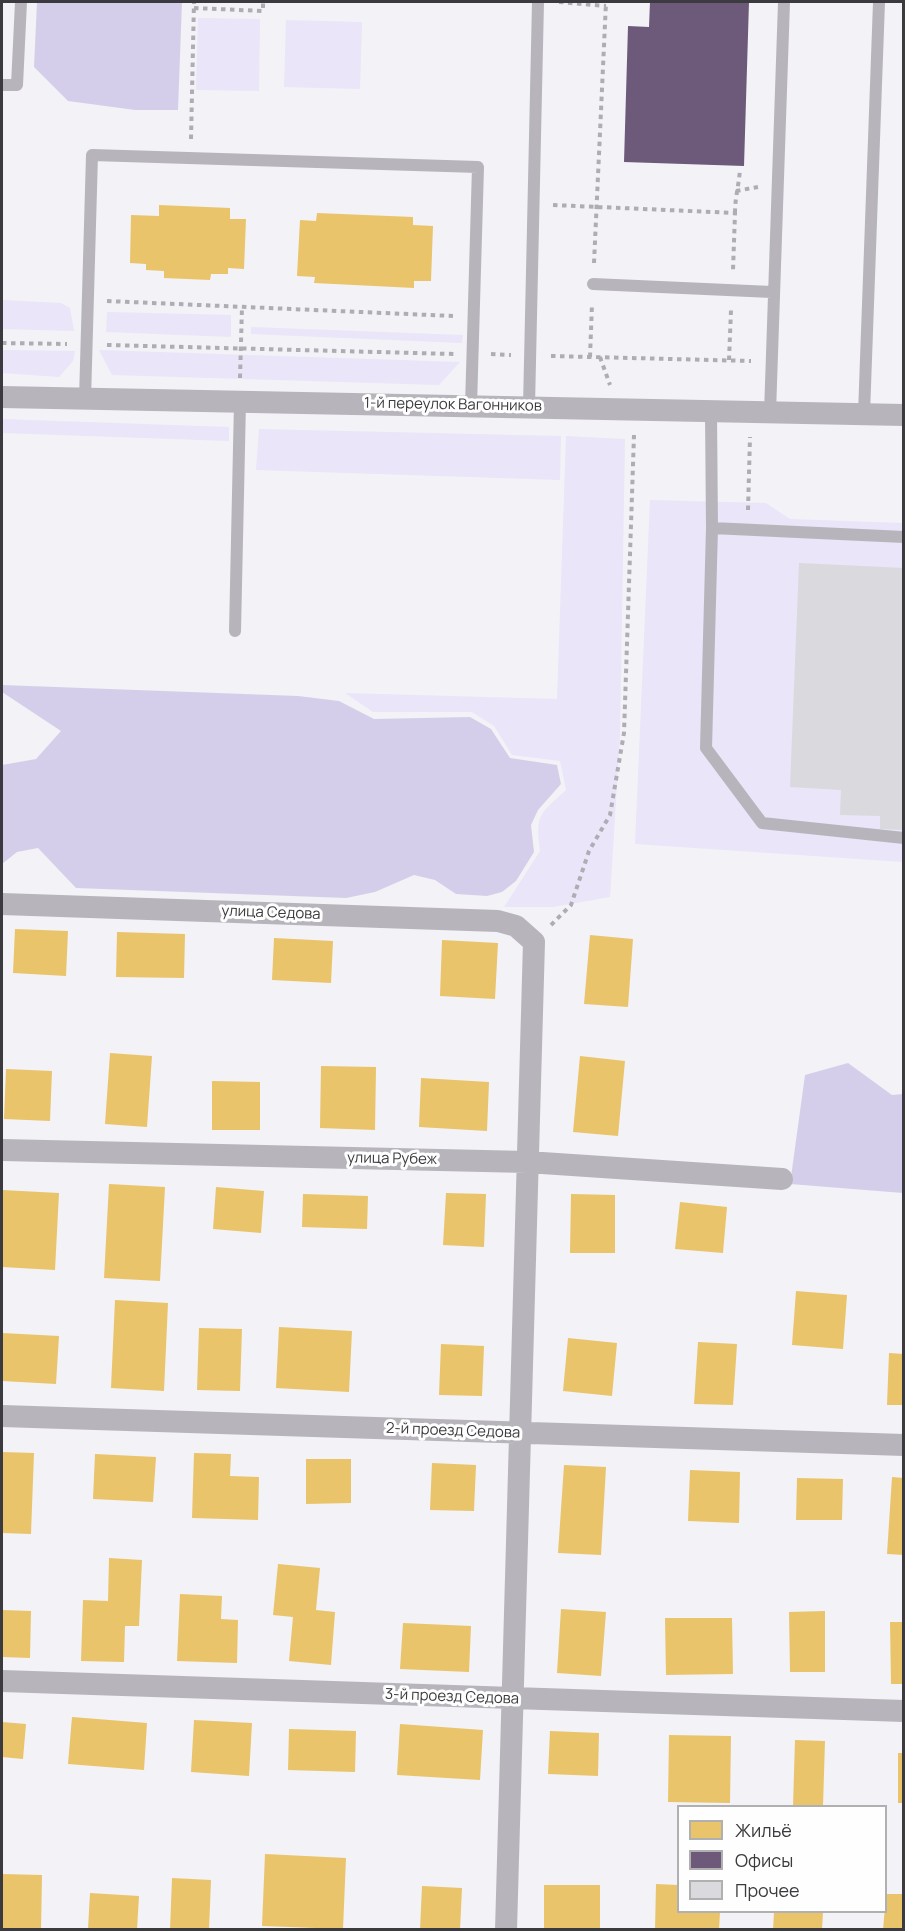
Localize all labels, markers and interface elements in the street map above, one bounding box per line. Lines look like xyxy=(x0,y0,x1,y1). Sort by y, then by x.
street label: 1-й переулок Вагонников xyxy=(364,394,542,416)
street label: улица Седова xyxy=(221,902,321,924)
street label: улица Рубеж xyxy=(347,1149,437,1169)
street label: 2-й проезд Седова xyxy=(386,1420,520,1442)
street label: 3-й проезд Седова xyxy=(385,1686,519,1708)
legend xyxy=(677,1805,887,1913)
text: Жильё xyxy=(735,1818,792,1842)
text: Офисы xyxy=(735,1848,793,1872)
text: Прочее xyxy=(735,1878,800,1902)

